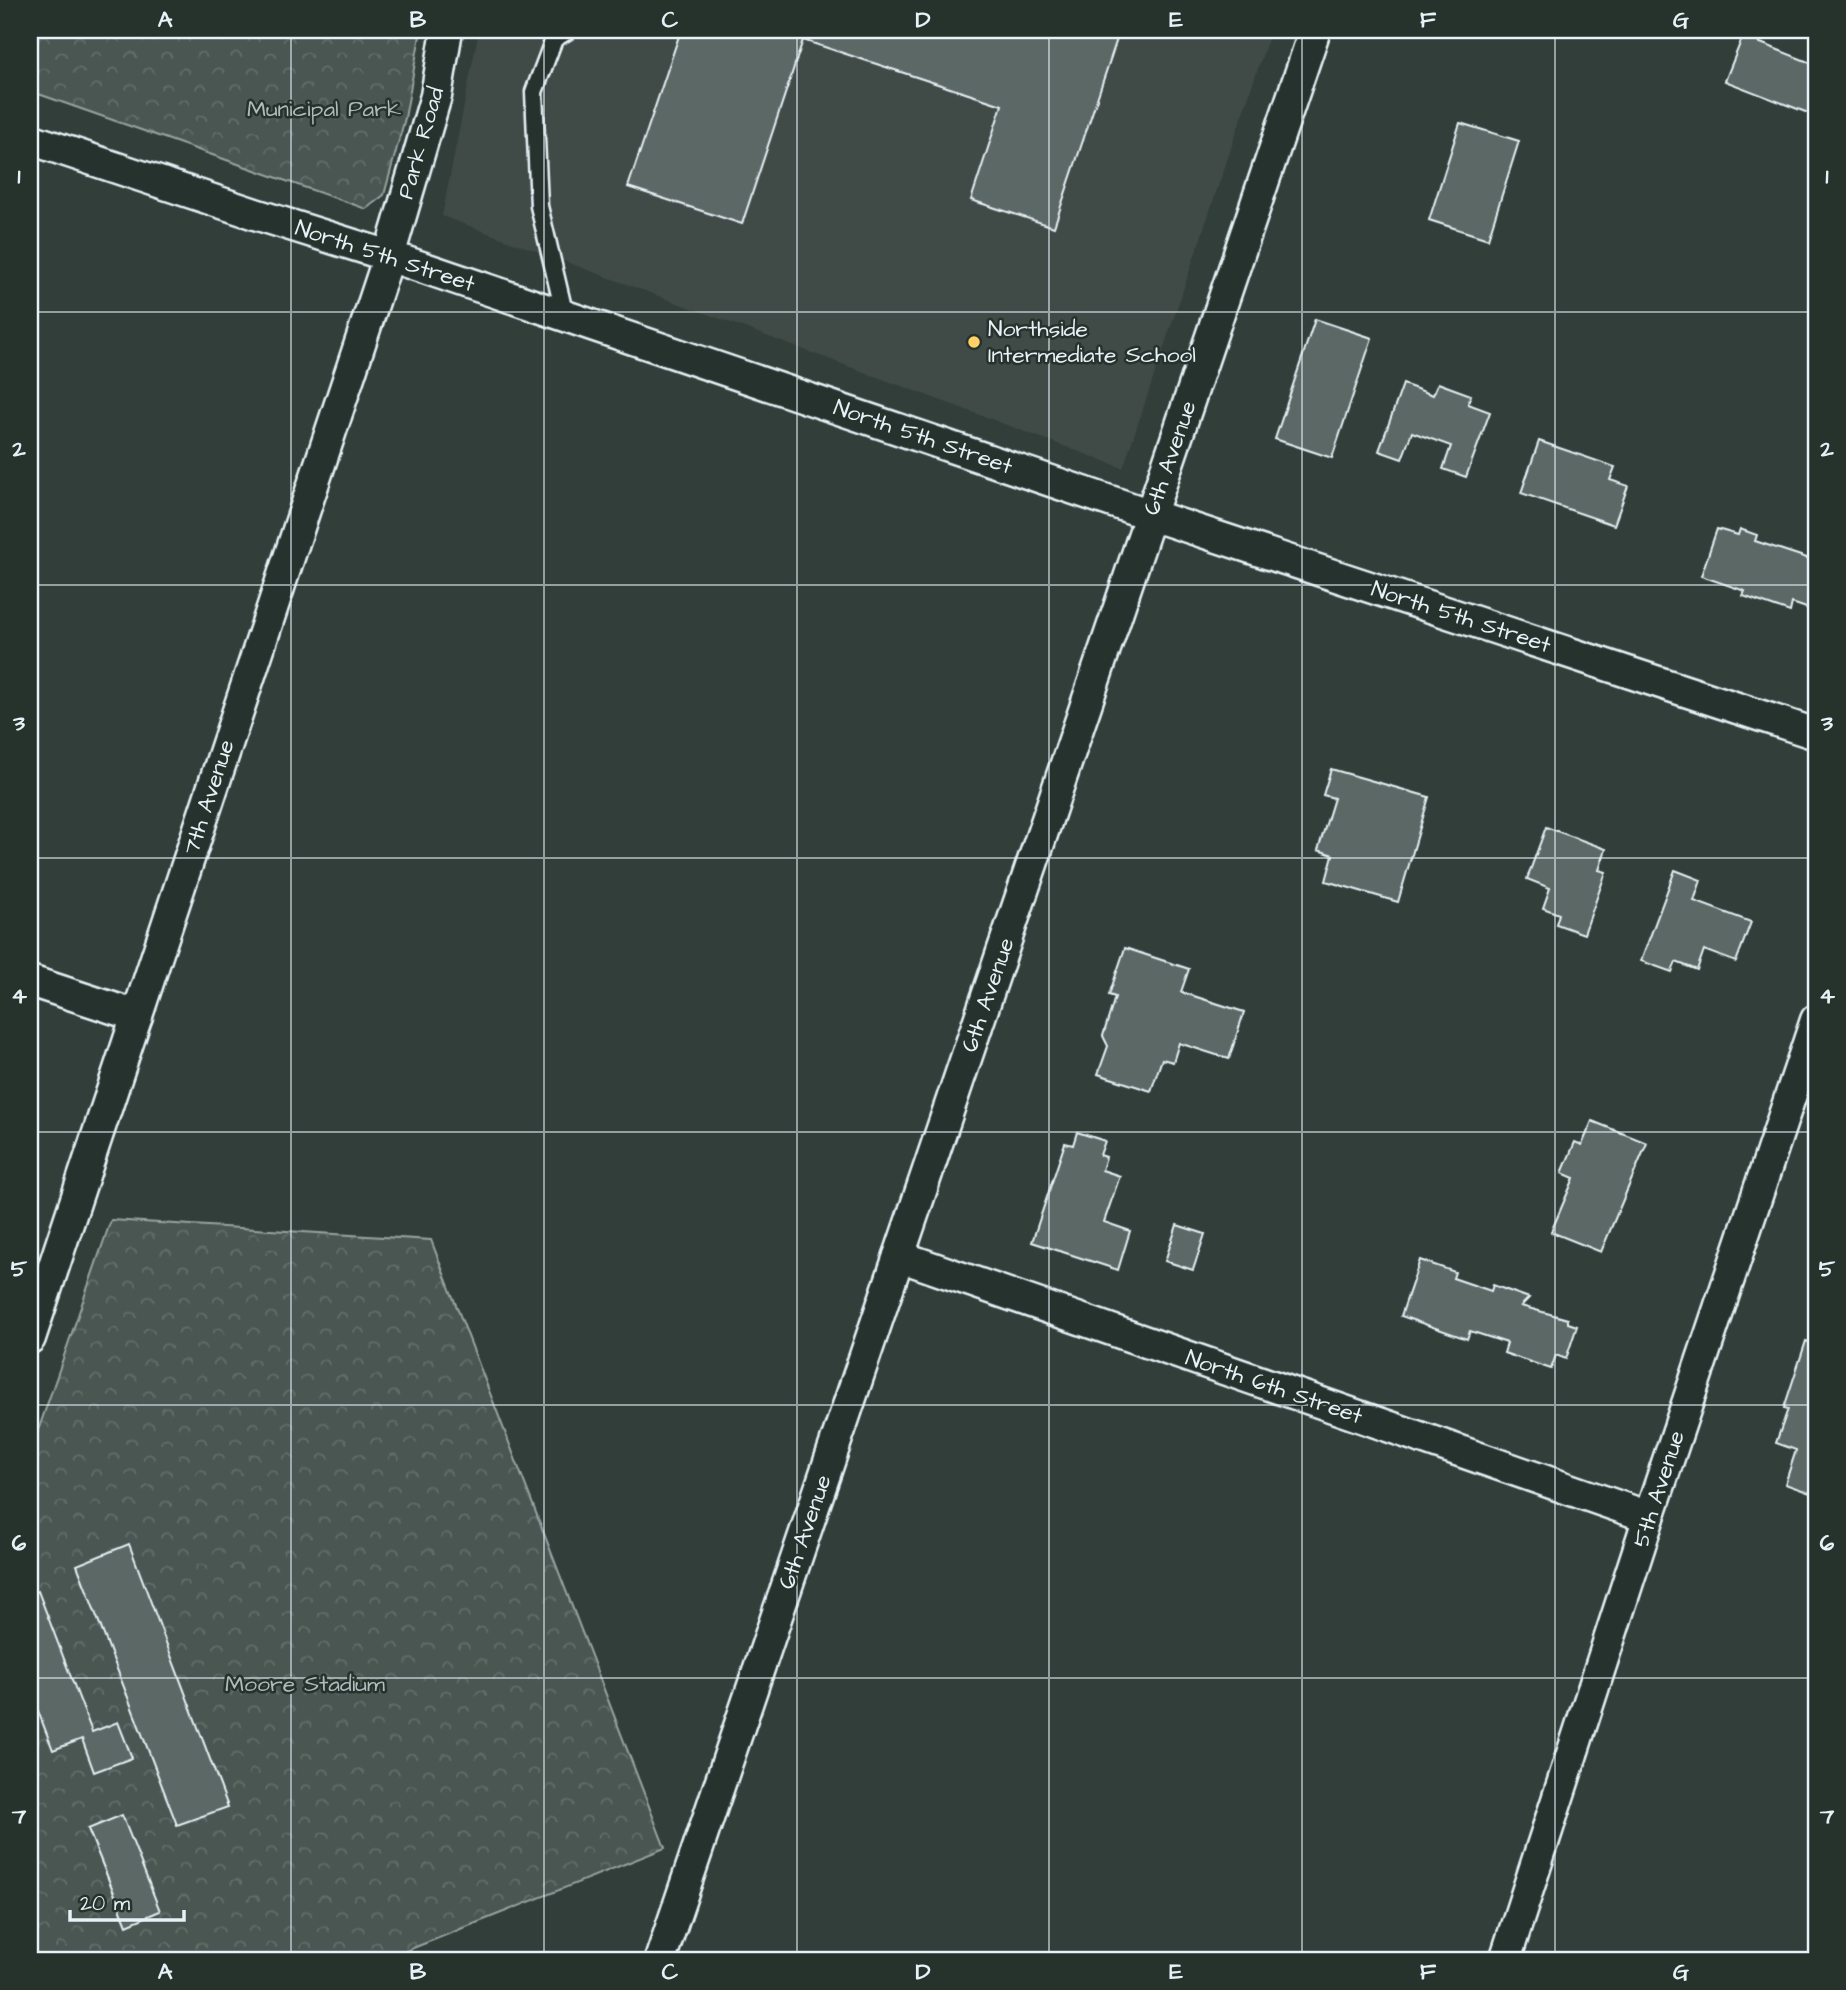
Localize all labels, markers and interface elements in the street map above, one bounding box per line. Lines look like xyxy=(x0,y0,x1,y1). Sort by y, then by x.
text: A xyxy=(158,4,173,36)
text: B xyxy=(410,4,427,36)
text: C xyxy=(662,4,679,36)
text: D xyxy=(916,4,931,36)
text: E xyxy=(1169,4,1183,36)
text: F xyxy=(1420,4,1437,36)
text: G xyxy=(1673,4,1689,36)
street label: Park Road xyxy=(390,83,452,203)
park label: Municipal Park xyxy=(247,93,401,125)
text: 1 xyxy=(18,160,21,192)
text: 1 xyxy=(1826,160,1829,192)
street label: North 5th Street xyxy=(291,212,480,300)
place label: Northside Intermediate School xyxy=(988,313,1196,371)
marker: Northside Intermediate School xyxy=(966,334,982,350)
street label: North 5th Street xyxy=(829,391,1017,483)
street label: 6th Avenue xyxy=(1135,397,1205,519)
text: 2 xyxy=(11,433,26,465)
text: 2 xyxy=(1819,433,1834,465)
street label: North 5th Street xyxy=(1367,573,1556,661)
text: 3 xyxy=(12,707,25,739)
text: 3 xyxy=(1820,707,1833,739)
street label: 7th Avenue xyxy=(175,736,243,858)
street label: 6th Avenue xyxy=(953,934,1023,1056)
text: 4 xyxy=(11,980,27,1012)
text: 4 xyxy=(1819,980,1835,1012)
text: 5 xyxy=(11,1253,28,1285)
text: 5 xyxy=(1819,1253,1836,1285)
street label: North 6th Street xyxy=(1181,1342,1367,1433)
street label: 5th Avenue xyxy=(1625,1427,1693,1551)
street label: 6th Avenue xyxy=(770,1471,840,1593)
text: 6 xyxy=(12,1527,27,1559)
text: 6 xyxy=(1820,1527,1835,1559)
park label: Moore Stadium xyxy=(225,1668,385,1700)
text: 7 xyxy=(11,1800,27,1832)
text: 7 xyxy=(1819,1800,1835,1832)
scale bar xyxy=(70,1878,184,1922)
text: 20 m xyxy=(80,1889,131,1918)
text: A xyxy=(158,1956,173,1988)
text: B xyxy=(410,1956,427,1988)
text: C xyxy=(662,1956,679,1988)
text: D xyxy=(916,1956,931,1988)
text: E xyxy=(1169,1956,1183,1988)
text: F xyxy=(1420,1956,1437,1988)
text: G xyxy=(1673,1956,1689,1988)

